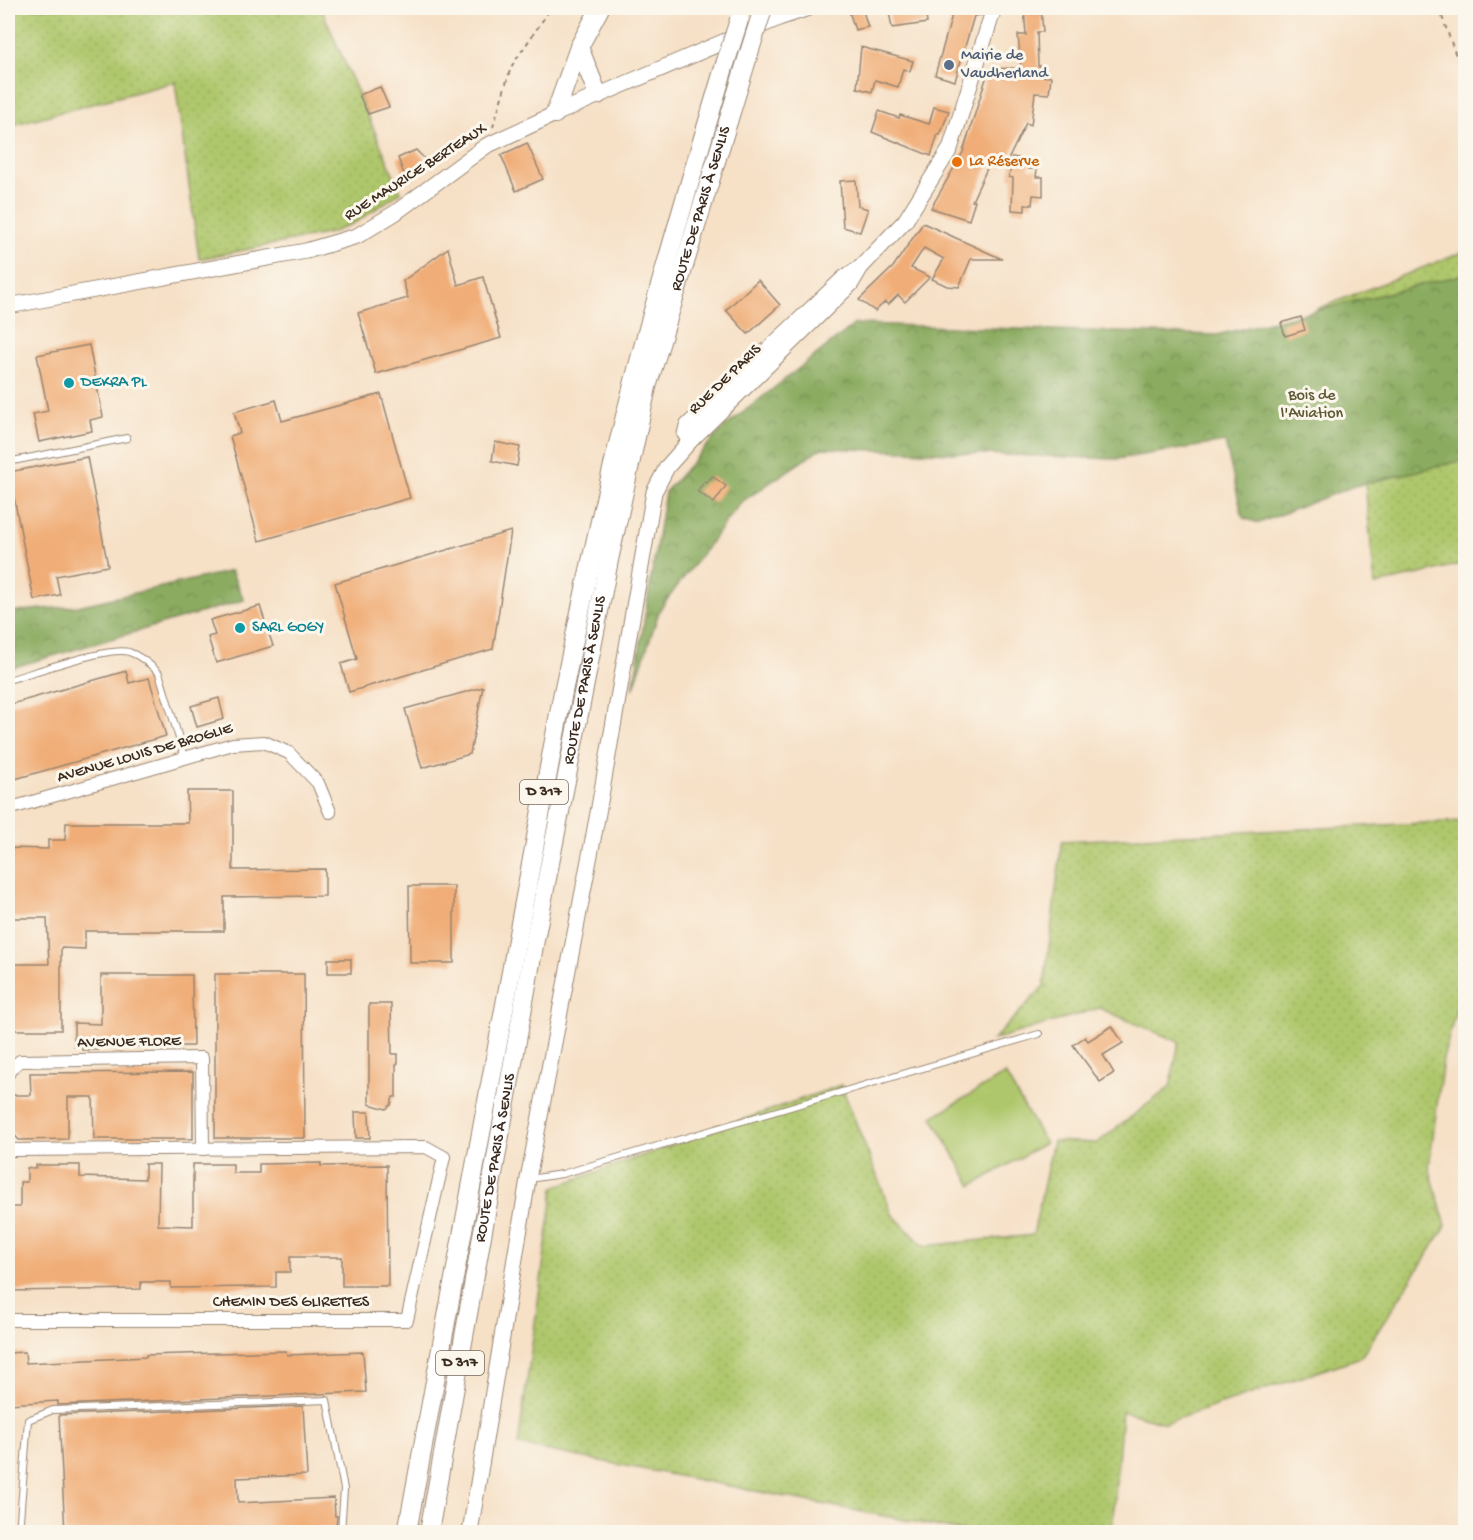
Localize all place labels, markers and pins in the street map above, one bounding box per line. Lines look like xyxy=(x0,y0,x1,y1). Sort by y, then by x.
place label: Mairie de Vaudherland xyxy=(960,47,1049,84)
marker: Mairie de Vaudherland xyxy=(942,58,956,72)
place label: La Réserve xyxy=(969,153,1040,172)
marker: La Réserve xyxy=(950,155,964,169)
place label: DEKRA PL xyxy=(80,374,148,393)
marker: DEKRA PL xyxy=(62,376,76,390)
place label: SARL GOGY xyxy=(252,619,324,638)
marker: SARL GOGY xyxy=(233,621,247,635)

